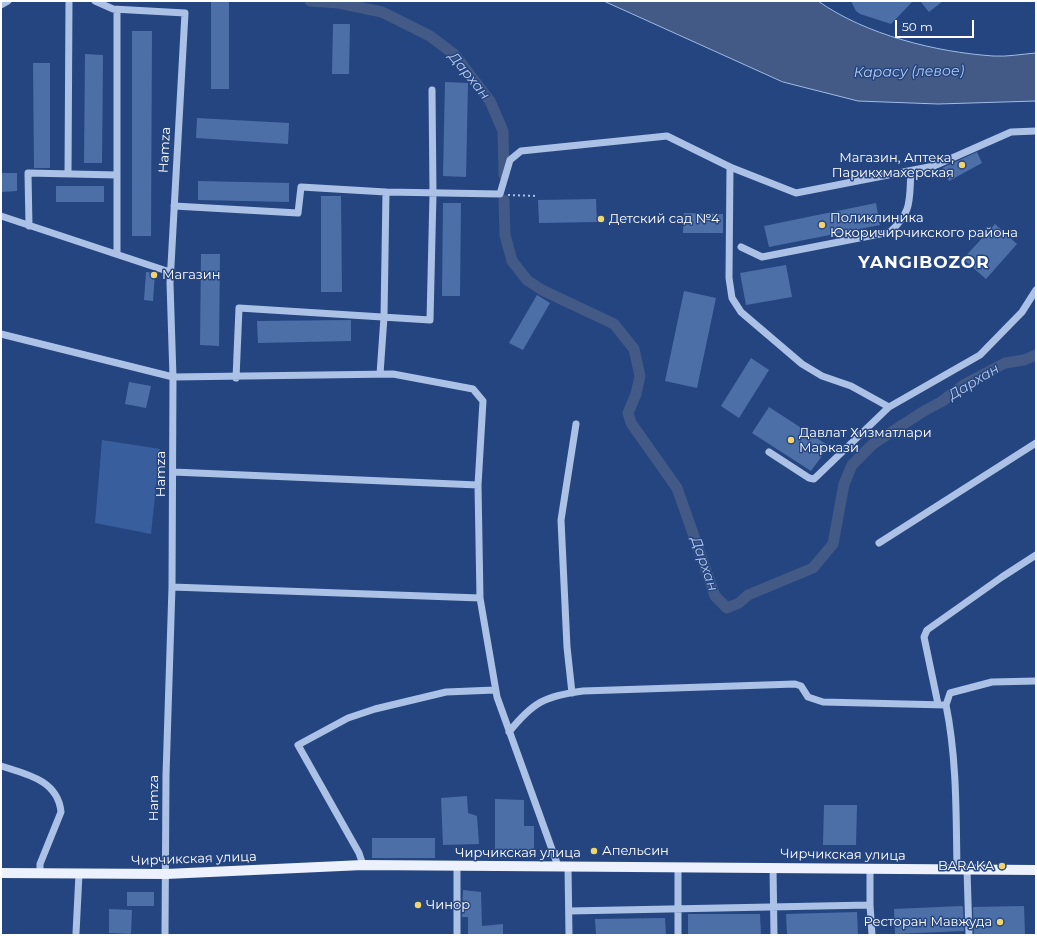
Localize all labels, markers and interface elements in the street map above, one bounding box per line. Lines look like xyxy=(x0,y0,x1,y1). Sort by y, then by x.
scale bar xyxy=(897,12,976,38)
text: 50 m xyxy=(902,19,933,34)
water label: Дархан xyxy=(445,49,493,103)
water label: Карасу (левое) xyxy=(854,63,964,81)
street label: Hamza xyxy=(156,126,174,174)
place label: Магазин, Аптека, Парикхмахерская xyxy=(832,150,954,181)
marker: Магазин, Аптека, Парикхмахерская xyxy=(957,160,967,170)
place label: Поликлиника Юкоричирчикского района xyxy=(830,210,1018,241)
place label: Детский сад №4 xyxy=(609,211,720,227)
marker: Детский сад №4 xyxy=(596,214,606,224)
marker: Поликлиника Юкоричирчикского района xyxy=(817,220,827,230)
district label: YANGIBOZOR xyxy=(858,253,990,273)
place label: Магазин xyxy=(162,267,221,283)
marker: Магазин xyxy=(149,270,159,280)
water label: Дархан xyxy=(946,360,1002,404)
place label: Давлат Хизматлари Маркази xyxy=(799,425,932,456)
marker: Давлат Хизматлари Маркази xyxy=(786,435,796,445)
street label: Hamza xyxy=(153,451,169,497)
water label: Дархан xyxy=(687,535,721,593)
street label: Hamza xyxy=(146,775,162,821)
place label: Апельсин xyxy=(602,843,669,859)
street label: Чирчикская улица xyxy=(455,845,581,861)
marker: Апельсин xyxy=(589,846,599,856)
street label: Чирчикская улица xyxy=(780,846,906,864)
street label: Чирчикская улица xyxy=(131,849,257,869)
place label: BARAKA xyxy=(938,858,994,874)
marker: BARAKA xyxy=(997,861,1007,871)
place label: Чинор xyxy=(426,897,470,913)
marker: Чинор xyxy=(413,900,423,910)
place label: Ресторан Мавжуда xyxy=(864,914,992,930)
marker: Ресторан Мавжуда xyxy=(995,917,1005,927)

